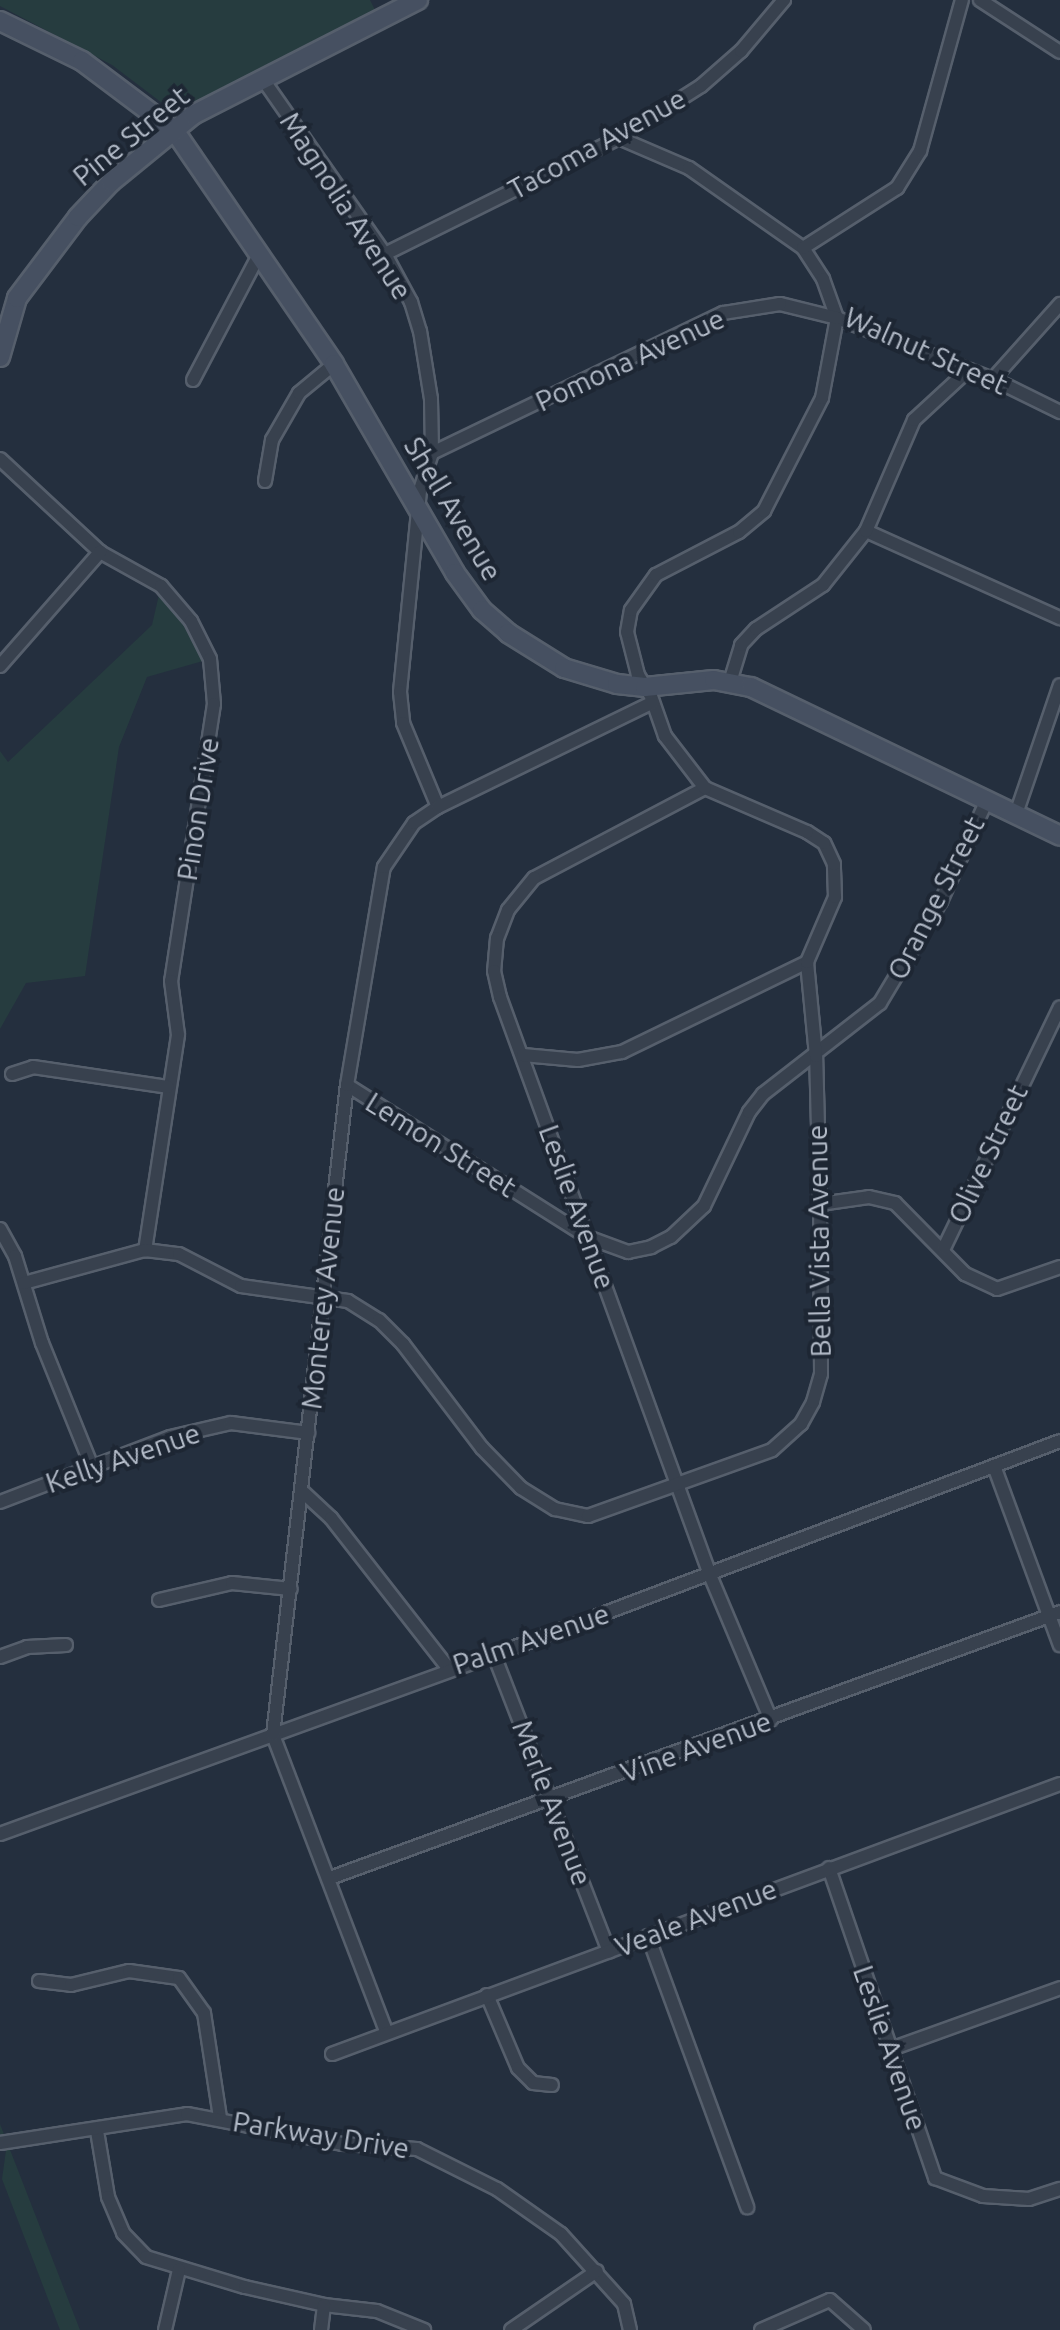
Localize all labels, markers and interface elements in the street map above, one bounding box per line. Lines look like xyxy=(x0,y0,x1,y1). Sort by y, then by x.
street label: Pine Street xyxy=(66,79,196,193)
street label: Tacoma Avenue xyxy=(502,81,692,207)
street label: Magnolia Avenue xyxy=(273,106,419,306)
street label: Walnut Street xyxy=(839,300,1013,402)
street label: Pomona Avenue xyxy=(530,302,730,418)
street label: Shell Avenue xyxy=(397,431,509,587)
street label: Pinon Drive xyxy=(170,735,226,883)
street label: Orange Street xyxy=(880,811,992,985)
street label: Olive Street xyxy=(941,1079,1035,1229)
street label: Lemon Street xyxy=(360,1085,522,1205)
street label: Leslie Avenue xyxy=(532,1120,622,1294)
street label: Bella Vista Avenue xyxy=(800,1124,838,1358)
street label: Monterey Avenue xyxy=(295,1185,351,1411)
street label: Kelly Avenue xyxy=(41,1416,205,1500)
street label: Palm Avenue xyxy=(448,1597,614,1681)
street label: Vine Avenue xyxy=(616,1704,776,1790)
street label: Merle Avenue xyxy=(505,1716,599,1890)
street label: Veale Avenue xyxy=(611,1872,781,1964)
street label: Leslie Avenue xyxy=(846,1961,934,2135)
street label: Parkway Drive xyxy=(231,2104,411,2166)

